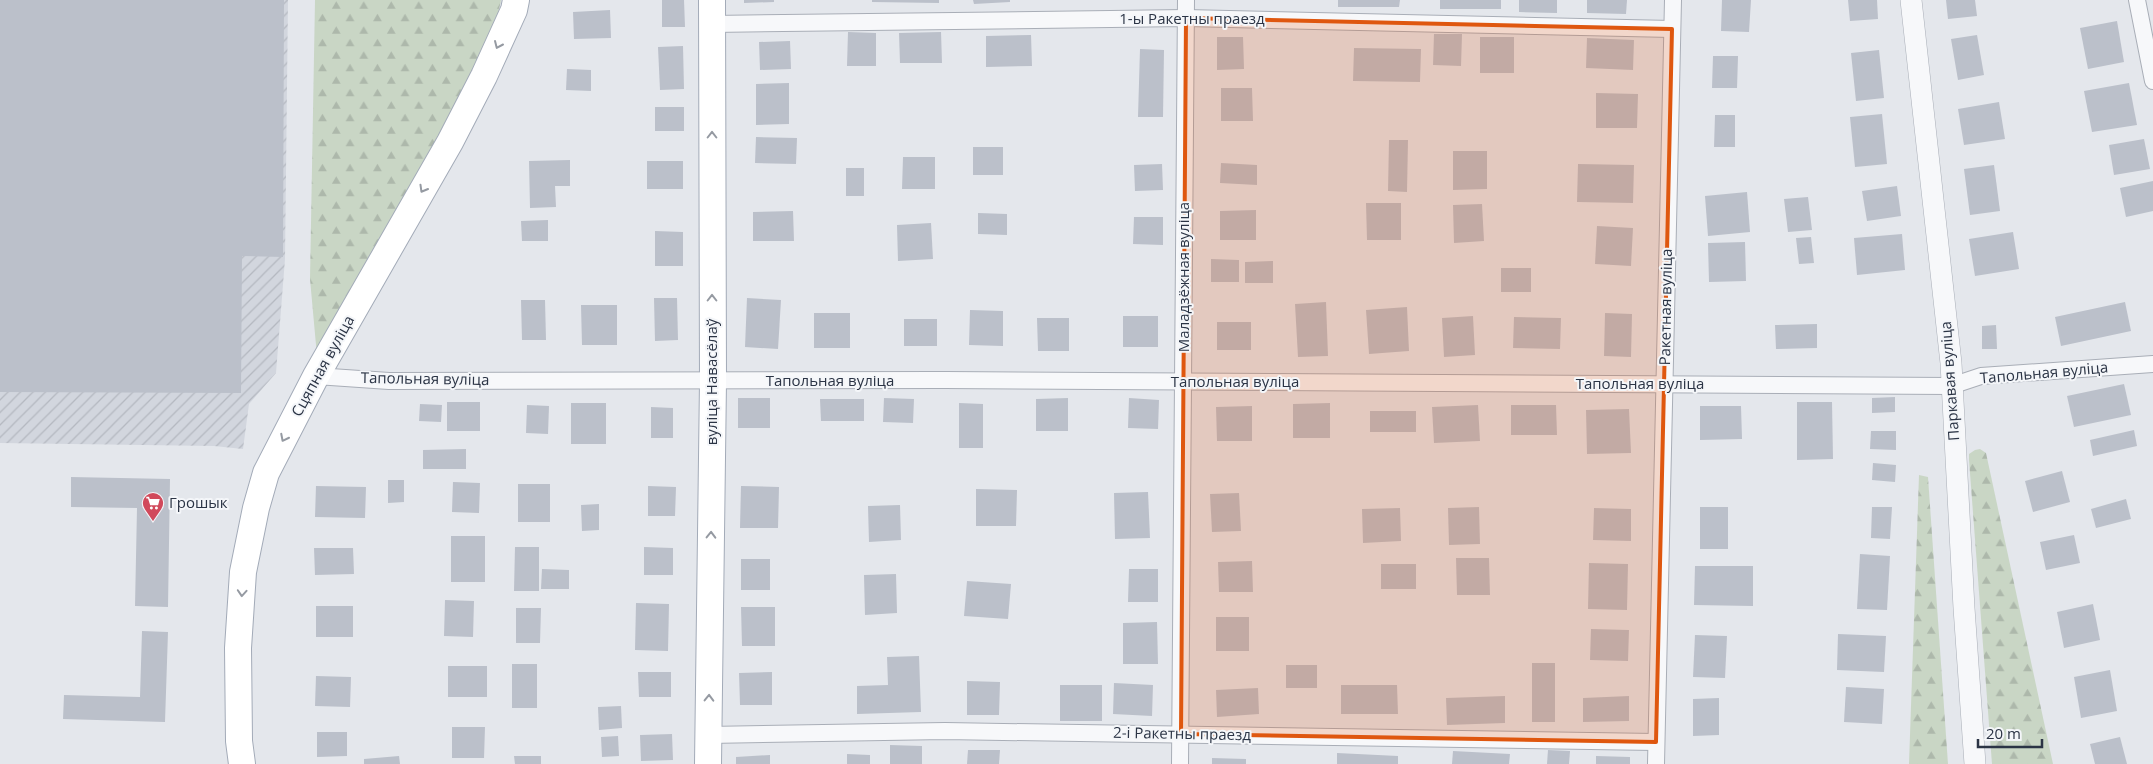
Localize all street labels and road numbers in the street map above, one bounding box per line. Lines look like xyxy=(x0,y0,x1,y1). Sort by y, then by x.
street label: 1-ы Ракетны праезд xyxy=(1119,8,1265,28)
street label: Маладзёжная вуліца xyxy=(1173,202,1193,352)
street label: Ракетная вуліца xyxy=(1654,248,1676,366)
street label: Сцяпная вуліца xyxy=(286,311,358,420)
street label: вуліца Навасёлаў xyxy=(701,318,721,445)
street label: Паркавая вуліца xyxy=(1935,321,1963,442)
street label: Тапольная вуліца xyxy=(1979,356,2109,388)
street label: Тапольная вуліца xyxy=(361,367,489,389)
street label: Тапольная вуліца xyxy=(766,370,894,390)
street label: Тапольная вуліца xyxy=(1171,371,1299,391)
street label: Тапольная вуліца xyxy=(1576,373,1704,393)
street label: 2-і Ракетны праезд xyxy=(1113,722,1251,744)

